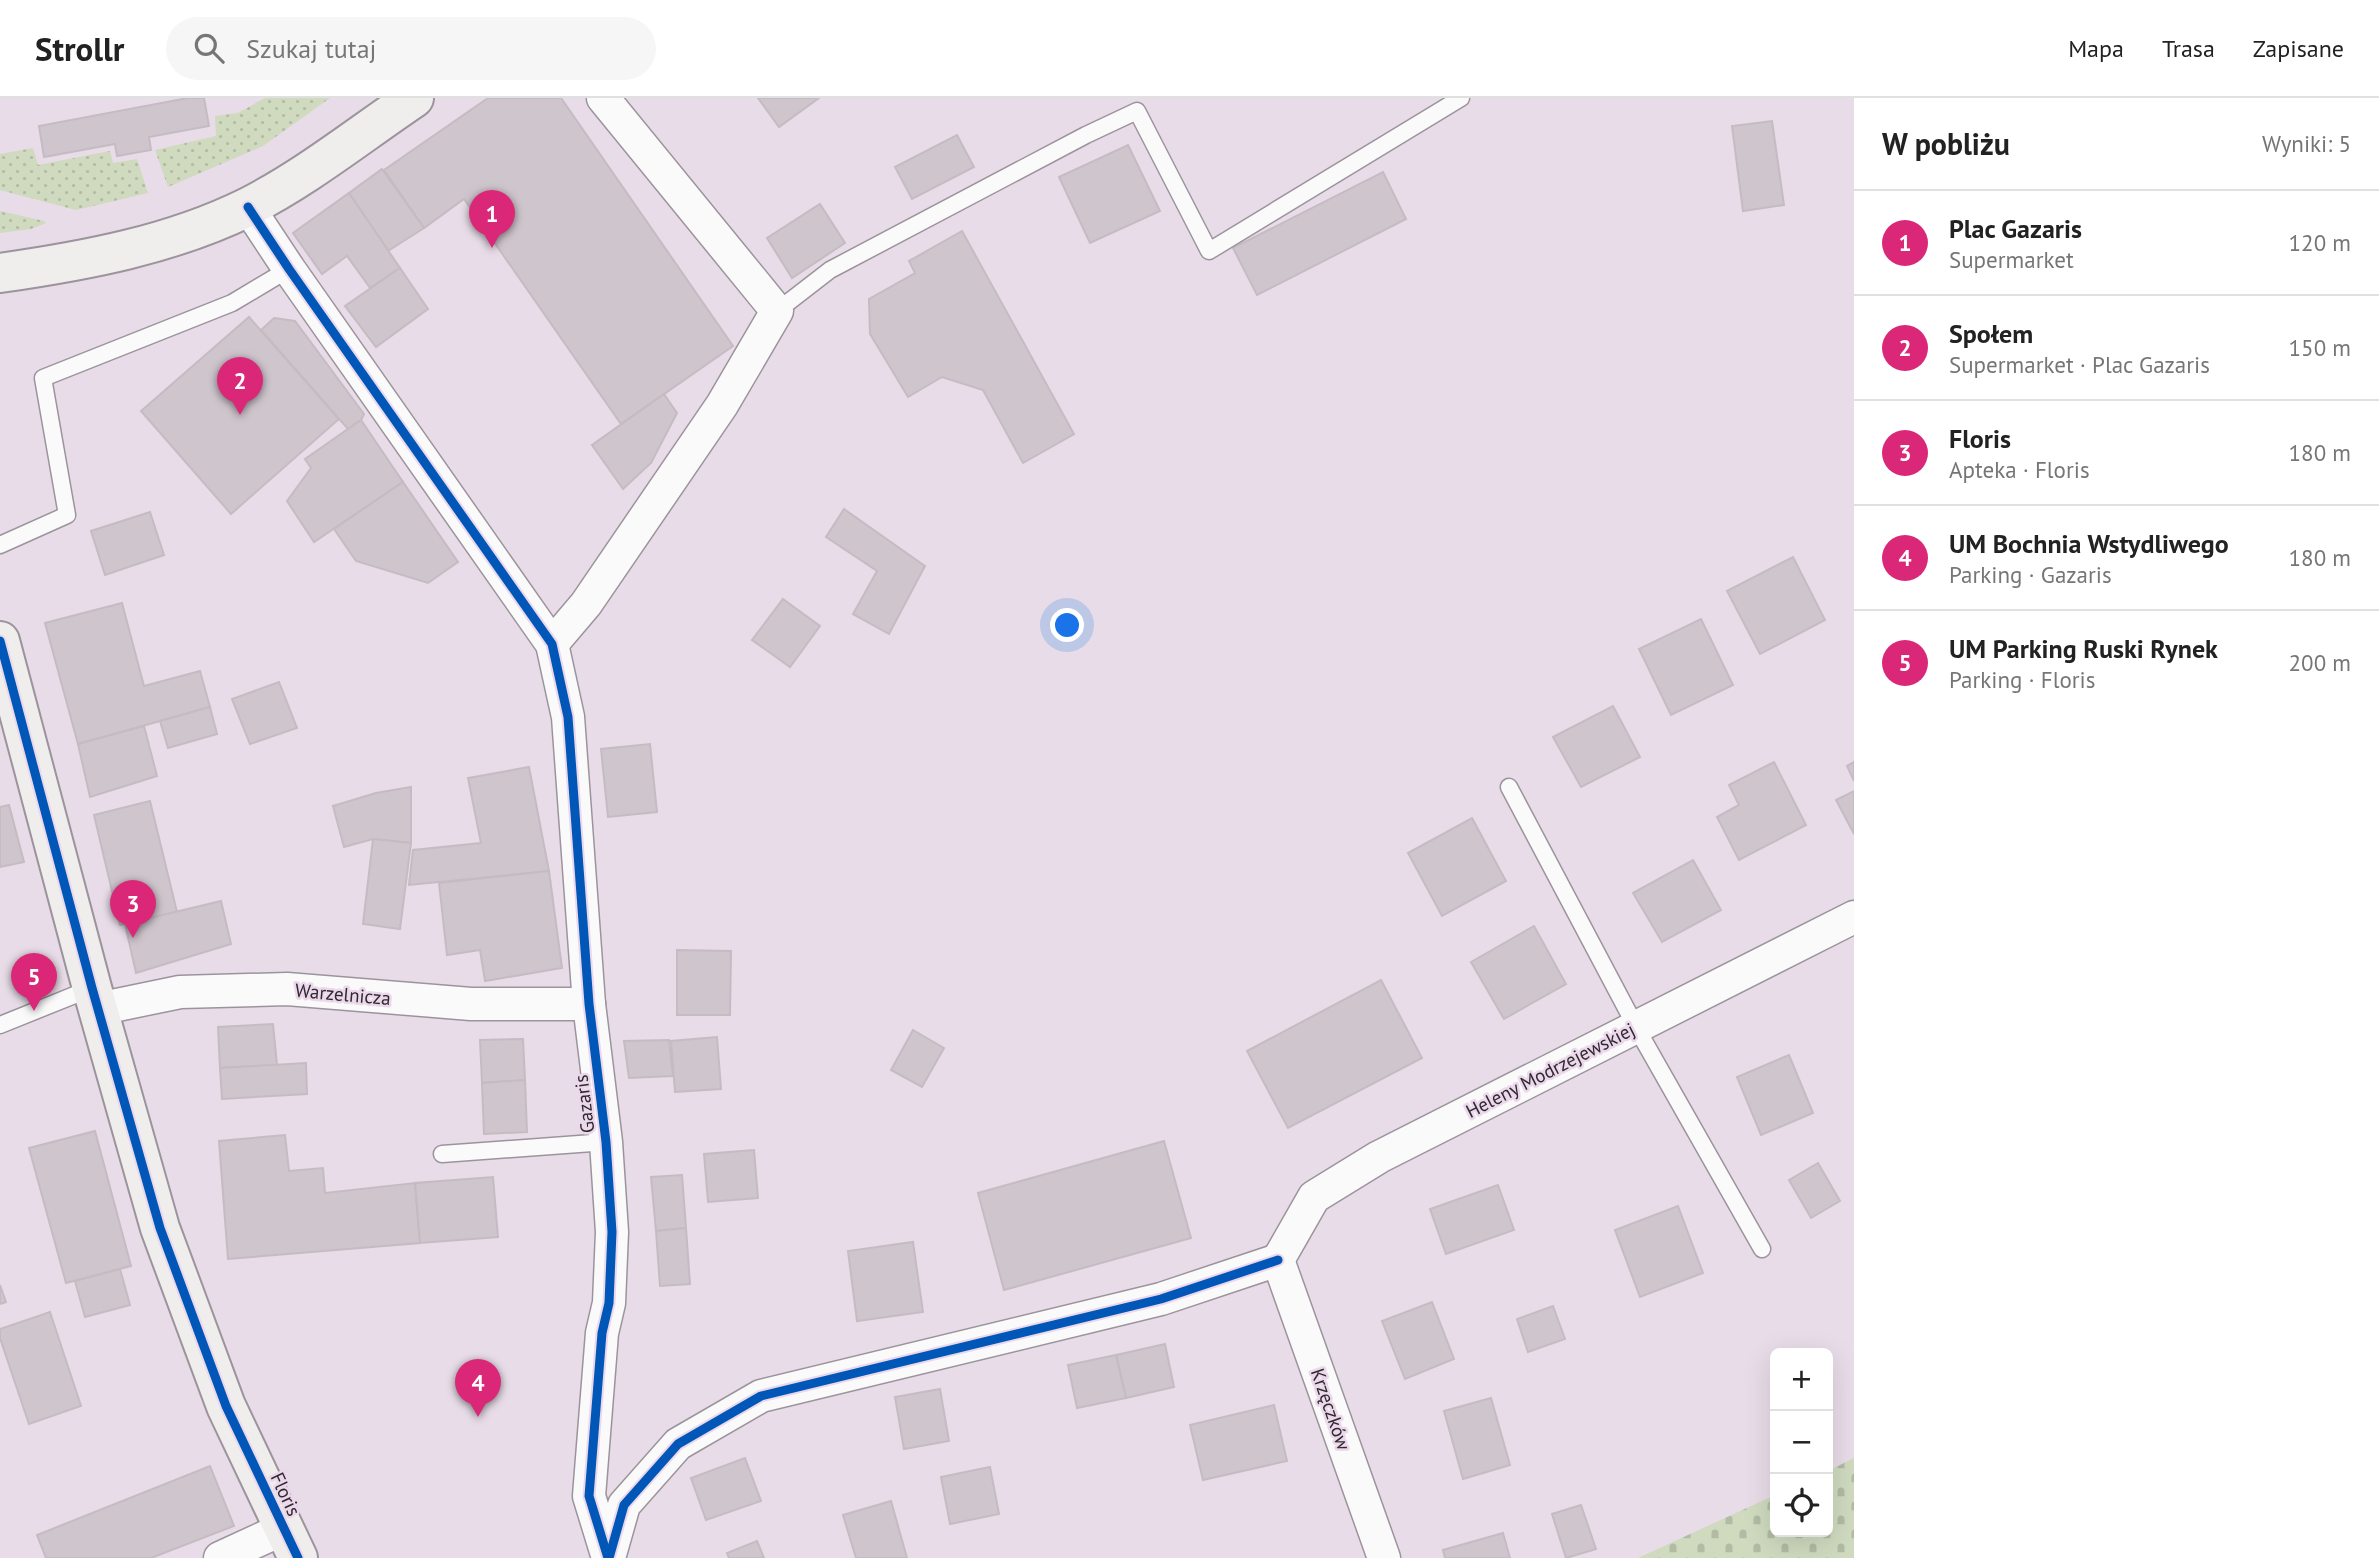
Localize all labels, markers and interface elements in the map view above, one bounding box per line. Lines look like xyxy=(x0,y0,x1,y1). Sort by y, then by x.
search box xyxy=(166,17,656,80)
text: Strollr xyxy=(35,27,124,70)
icon: search xyxy=(190,29,228,67)
text: Szukaj tutaj xyxy=(246,32,376,65)
text: Mapa xyxy=(2068,33,2124,64)
text: Trasa xyxy=(2162,33,2215,64)
text: Zapisane xyxy=(2253,33,2344,64)
text: W pobliżu xyxy=(1882,124,2010,163)
text: Wyniki: 5 xyxy=(2262,129,2351,158)
pin: 1 xyxy=(469,190,515,248)
text: Plac Gazaris xyxy=(1949,212,2082,245)
text: 1 xyxy=(1898,228,1912,257)
text: 120 m xyxy=(2289,228,2351,257)
text: Supermarket xyxy=(1949,245,2074,274)
text: Społem xyxy=(1949,317,2033,350)
text: 2 xyxy=(1898,333,1912,362)
text: 150 m xyxy=(2289,333,2351,362)
text: Supermarket · Plac Gazaris xyxy=(1949,350,2210,379)
pin: 2 xyxy=(217,357,263,415)
text: Floris xyxy=(1949,422,2011,455)
text: 3 xyxy=(1898,438,1912,467)
text: 180 m xyxy=(2289,438,2351,467)
text: Apteka · Floris xyxy=(1949,455,2090,484)
text: UM Bochnia Wstydliwego xyxy=(1949,527,2229,560)
text: 4 xyxy=(1898,543,1912,572)
text: 180 m xyxy=(2289,543,2351,572)
text: Parking · Gazaris xyxy=(1949,560,2112,589)
your location xyxy=(1050,608,1084,642)
text: UM Parking Ruski Rynek xyxy=(1949,632,2218,665)
text: 5 xyxy=(1898,648,1912,677)
text: 200 m xyxy=(2289,648,2351,677)
text: Parking · Floris xyxy=(1949,665,2095,694)
pin: 3 xyxy=(110,880,156,938)
pin: 5 xyxy=(11,953,57,1011)
street label: Warzelnicza xyxy=(294,978,392,1010)
street label: Heleny Modrzejewskiej xyxy=(1462,1017,1638,1123)
street label: Gazaris xyxy=(569,1073,599,1135)
map controls xyxy=(1770,1348,1833,1537)
button: + xyxy=(1770,1348,1833,1411)
pin: 4 xyxy=(455,1359,501,1417)
street label: Krzęczków xyxy=(1306,1365,1356,1453)
button: − xyxy=(1770,1411,1833,1474)
street label: Floris xyxy=(266,1468,306,1520)
button: locate xyxy=(1770,1474,1833,1537)

